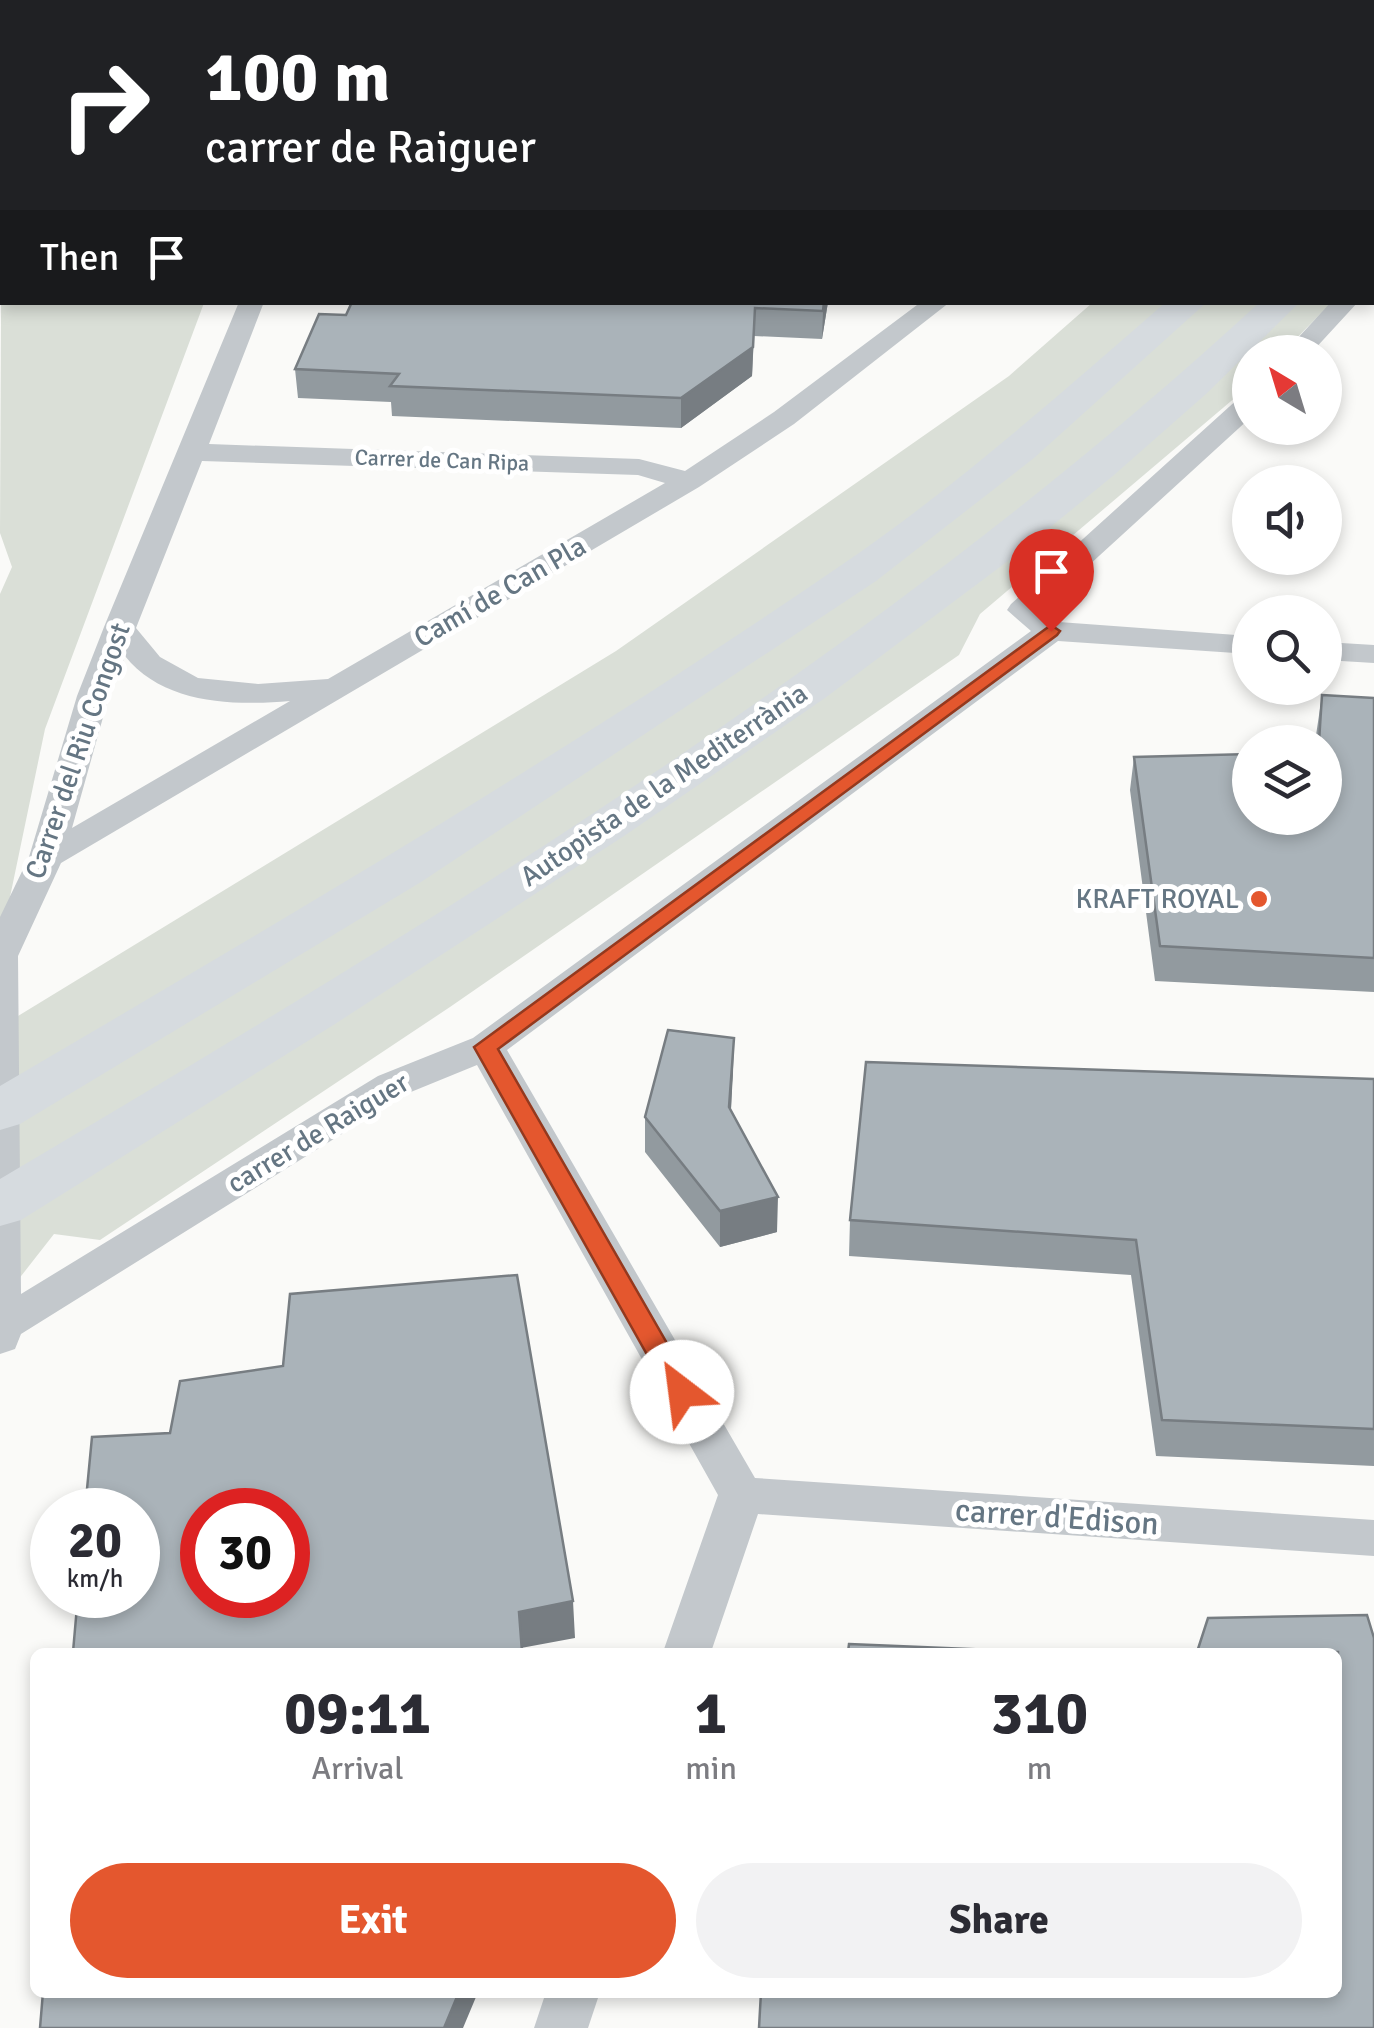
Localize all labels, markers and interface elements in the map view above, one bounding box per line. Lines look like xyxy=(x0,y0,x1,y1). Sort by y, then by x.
text: 100 m xyxy=(205,34,390,120)
icon: right xyxy=(40,40,170,170)
text: carrer de Raiguer xyxy=(205,120,536,175)
icon: arrive xyxy=(139,230,194,285)
text: Then xyxy=(40,234,119,281)
north arrow xyxy=(1232,335,1342,445)
map controls xyxy=(1232,335,1342,835)
street label: Carrer de Can Ripa xyxy=(354,443,530,477)
button: sound xyxy=(1232,465,1342,575)
street label: Camí de Can Pla xyxy=(408,529,592,655)
pin xyxy=(1009,529,1094,632)
icon: arrive xyxy=(1024,544,1079,599)
button: search xyxy=(1232,595,1342,705)
street label: Carrer del Riu Congost xyxy=(18,618,138,883)
street label: Autopista de la Mediterrània xyxy=(514,676,814,894)
button: layers xyxy=(1232,725,1342,835)
place label: KRAFT ROYAL xyxy=(1075,882,1239,916)
marker: KRAFT ROYAL xyxy=(1248,888,1270,910)
street label: carrer de Raiguer xyxy=(221,1065,416,1201)
position arrow xyxy=(630,1340,734,1444)
speed limit sign: 30 xyxy=(180,1488,310,1618)
street label: carrer d'Edison xyxy=(954,1490,1160,1544)
text: 20 xyxy=(68,1510,122,1572)
text: km/h xyxy=(67,1563,123,1594)
text: 09:11 xyxy=(284,1677,431,1751)
text: 1 xyxy=(695,1677,727,1751)
text: 310 xyxy=(991,1677,1088,1751)
text: Arrival xyxy=(312,1749,404,1788)
text: min xyxy=(685,1749,737,1788)
text: m xyxy=(1027,1749,1052,1788)
button: Exit xyxy=(70,1863,676,1978)
button: Share xyxy=(696,1863,1302,1978)

